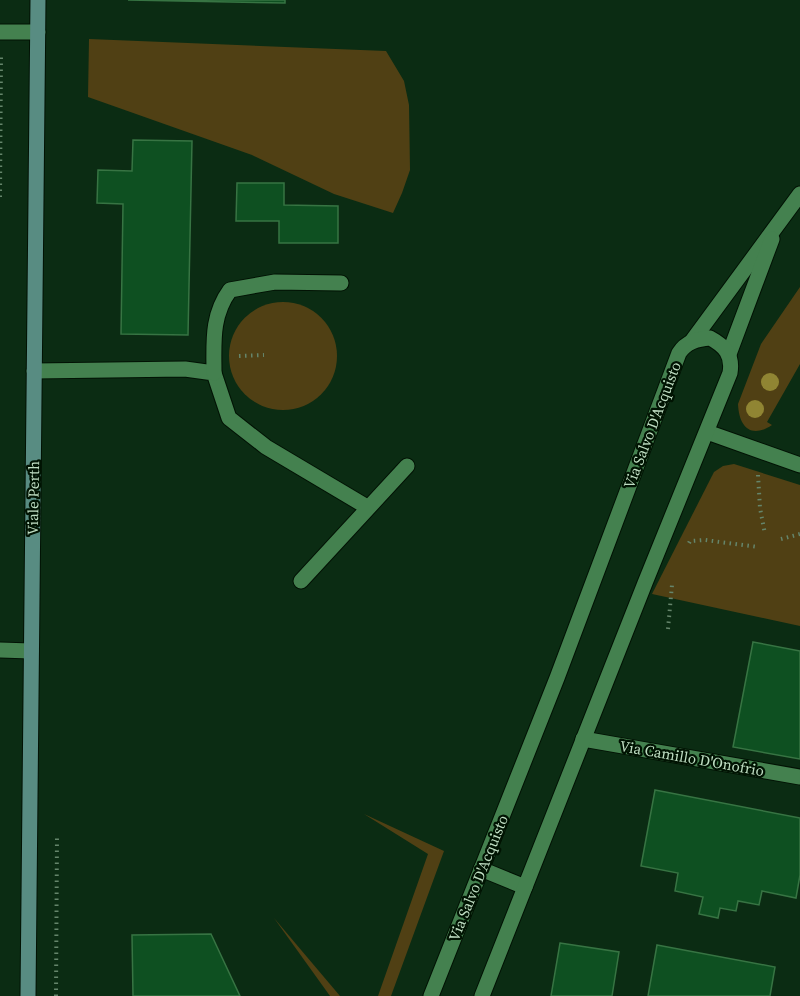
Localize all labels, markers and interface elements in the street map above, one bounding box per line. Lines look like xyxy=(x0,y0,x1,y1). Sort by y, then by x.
street label: Via Salvo D'Acquisto xyxy=(618,359,686,491)
street label: Viale Perth xyxy=(22,461,44,535)
street label: Via Camillo D'Onofrio xyxy=(618,735,766,781)
street label: Via Salvo D'Acquisto xyxy=(443,812,513,944)

